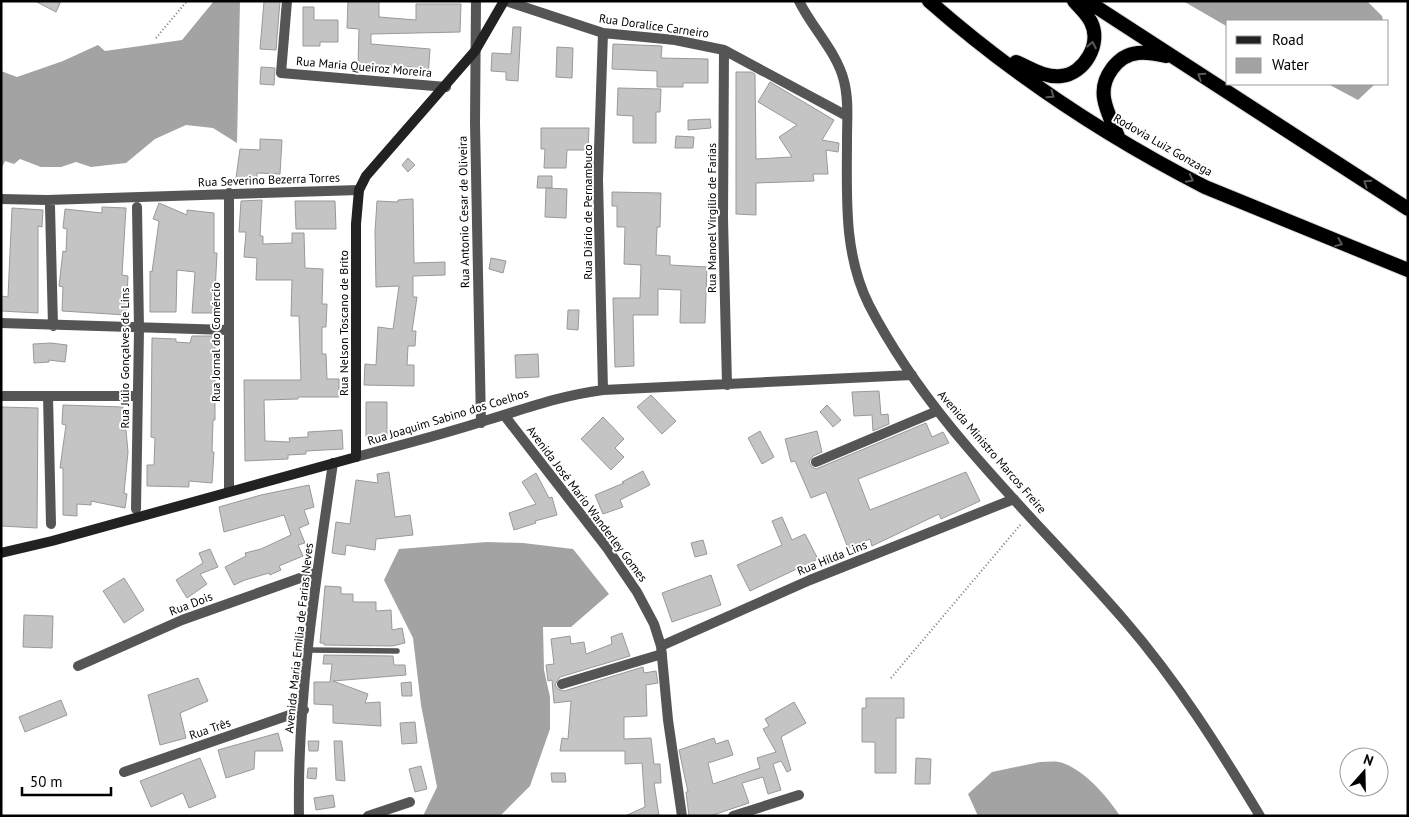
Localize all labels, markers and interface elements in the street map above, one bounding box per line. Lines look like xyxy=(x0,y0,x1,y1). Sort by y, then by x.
street label: Rua Doralice Carneiro xyxy=(598,10,710,41)
legend xyxy=(1226,20,1389,85)
text: Road xyxy=(1272,30,1304,49)
one-way arrow xyxy=(1086,40,1096,49)
street label: Rua Maria Queiroz Moreira xyxy=(295,53,433,80)
text: Water xyxy=(1272,55,1309,74)
one-way arrow xyxy=(1197,72,1206,82)
one-way arrow xyxy=(1045,89,1055,98)
street label: Rodovia Luiz Gonzaga xyxy=(1111,110,1215,179)
street label: Rua Antonio Cesar de Oliveira xyxy=(455,136,472,288)
street label: Rua Manoel Virgilio de Farias xyxy=(704,143,719,293)
street label: Rua Diário de Pernambuco xyxy=(580,144,595,280)
street label: Rua Severino Bezerra Torres xyxy=(198,170,340,189)
one-way arrow xyxy=(1185,173,1194,183)
one-way arrow xyxy=(1363,180,1372,189)
one-way arrow xyxy=(1334,237,1343,247)
street label: Rua Nelson Toscano de Brito xyxy=(336,250,351,396)
street label: Rua Jornal do Comércio xyxy=(208,282,223,402)
street label: Rua Júlio Gonçalves de Lins xyxy=(117,288,132,428)
street label: Rua Joaquim Sabino dos Coelhos xyxy=(366,385,530,448)
street label: Avenida Ministro Marcos Freire xyxy=(935,387,1050,516)
street label: Avenida José Mario Wanderley Gomes xyxy=(524,423,651,585)
street label: Rua Hilda Lins xyxy=(795,537,869,578)
street label: Avenida Maria Emilia de Farias Neves xyxy=(281,542,316,734)
street label: Rua Dois xyxy=(167,588,215,619)
street label: Rua Três xyxy=(187,714,233,743)
north arrow xyxy=(1339,747,1389,797)
text: N xyxy=(1361,750,1376,770)
scale bar xyxy=(22,764,111,796)
text: 50 m xyxy=(30,772,63,791)

